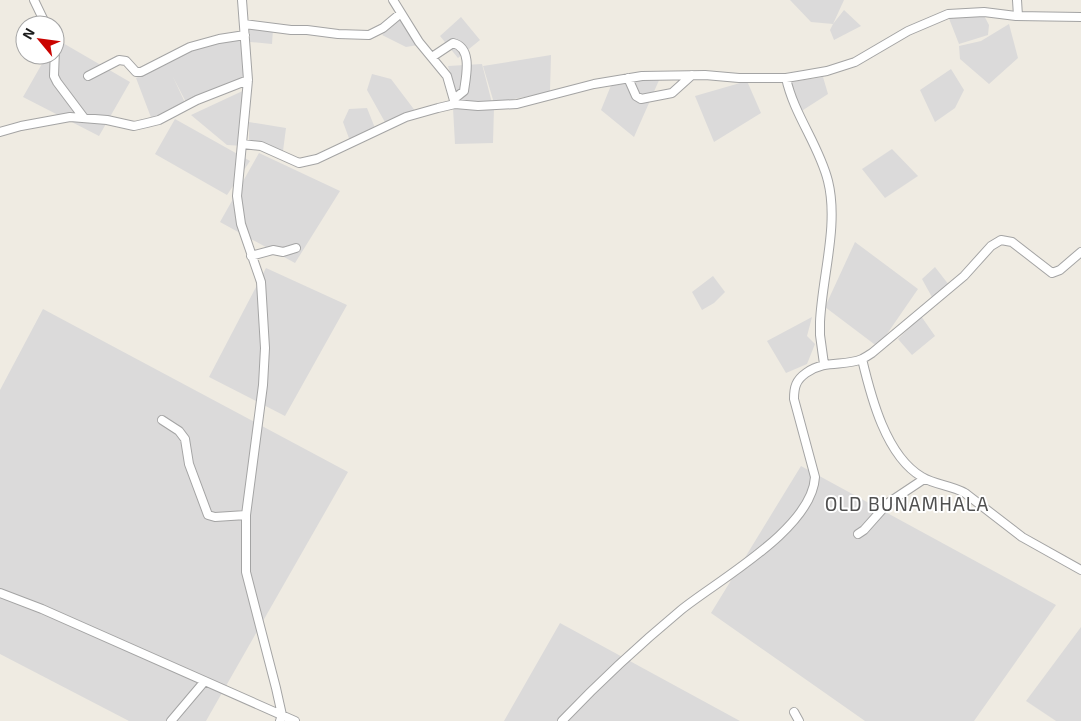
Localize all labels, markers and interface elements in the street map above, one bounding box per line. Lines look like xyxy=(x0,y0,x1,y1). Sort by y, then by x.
north arrow xyxy=(15,15,65,65)
text: N xyxy=(18,25,38,42)
district label: OLD BUNAMHALA xyxy=(825,492,989,515)

